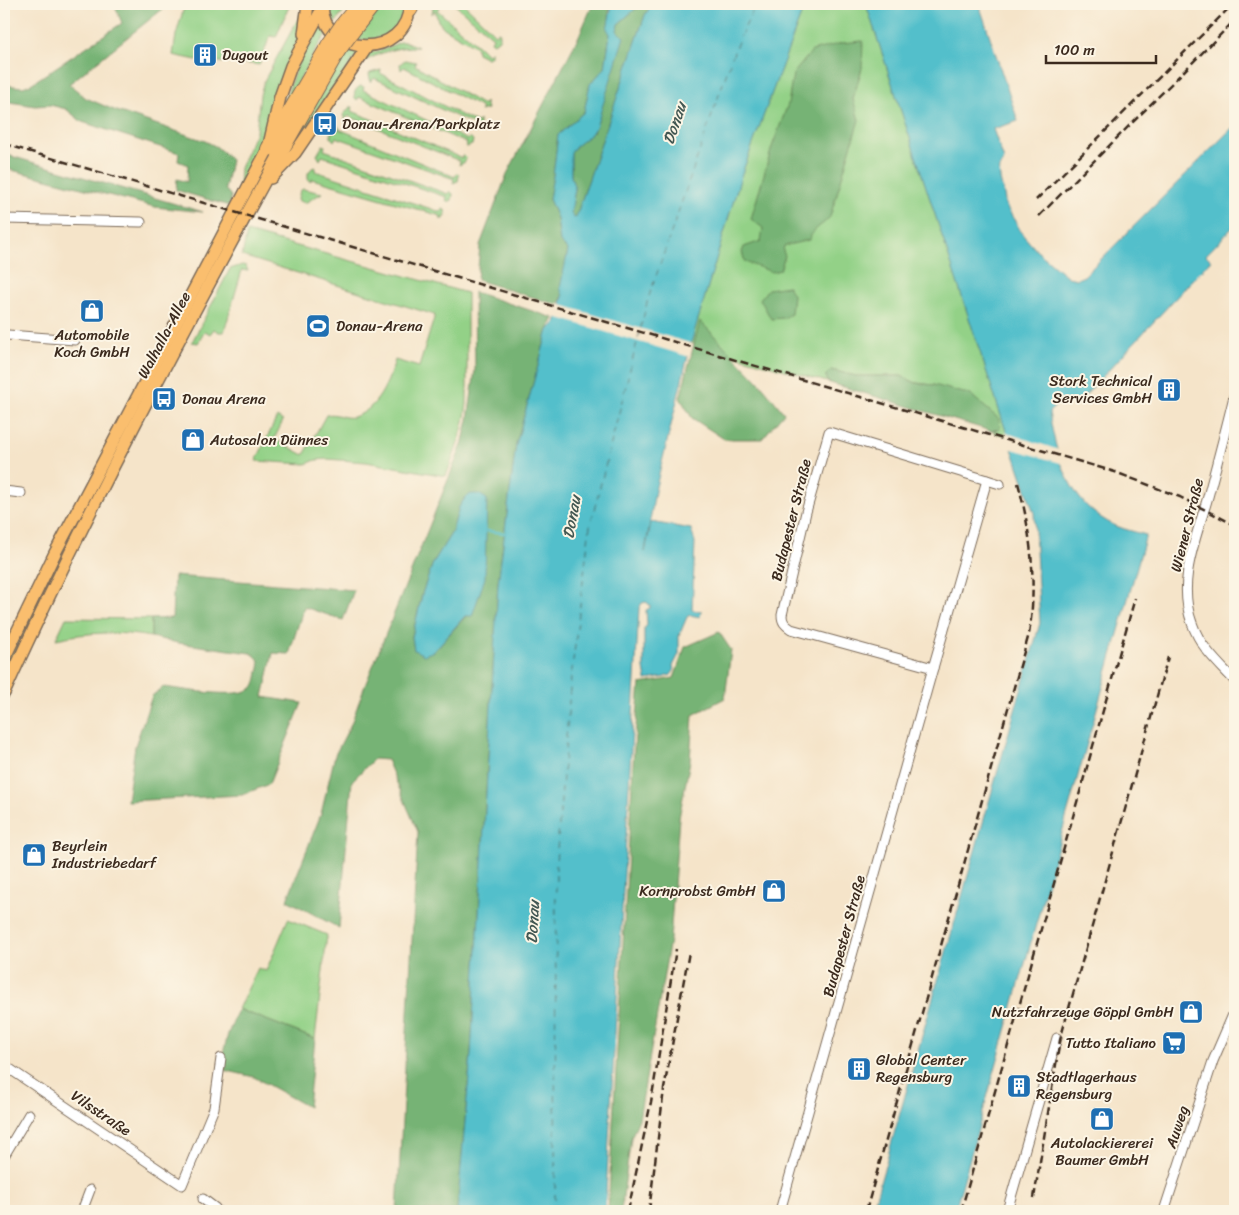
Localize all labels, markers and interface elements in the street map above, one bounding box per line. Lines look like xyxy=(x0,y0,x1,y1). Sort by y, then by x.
scale bar xyxy=(1046,32,1156,64)
text: 100 m xyxy=(1054,37,1095,63)
building icon: Dugout xyxy=(192,42,218,68)
place label: Dugout xyxy=(222,42,269,68)
water label: Donau xyxy=(654,96,696,148)
bus stop icon: Donau-Arena/Parkplatz xyxy=(312,111,338,137)
place label: Donau-Arena/Parkplatz xyxy=(342,111,501,137)
street label: Walhalla-Allee xyxy=(130,286,198,383)
shop icon: Automobile Koch GmbH xyxy=(79,298,105,324)
sports icon: Donau-Arena xyxy=(305,313,331,339)
place label: Donau-Arena xyxy=(336,313,423,339)
place label: Automobile Koch GmbH xyxy=(53,322,130,365)
place label: Stork Technical Services GmbH xyxy=(1049,368,1153,411)
building icon: Stork Technical Services GmbH xyxy=(1156,377,1182,403)
bus stop icon: Donau Arena xyxy=(151,386,177,412)
place label: Donau Arena xyxy=(182,386,266,412)
shop icon: Autosalon Dünnes xyxy=(180,427,206,453)
place label: Autosalon Dünnes xyxy=(209,427,328,453)
street label: Budapester Straße xyxy=(763,456,819,584)
street label: Wiener Straße xyxy=(1163,475,1211,575)
water label: Donau xyxy=(553,491,590,541)
place label: Beyrlein Industriebedarf xyxy=(51,833,158,876)
shop icon: Beyrlein Industriebedarf xyxy=(21,842,47,868)
street label: Budapester Straße xyxy=(815,872,873,1000)
place label: Kornprobst GmbH xyxy=(639,878,756,904)
shop icon: Kornprobst GmbH xyxy=(761,878,787,904)
water label: Donau xyxy=(517,897,548,944)
place label: Nutzfahrzeuge Göppl GmbH xyxy=(992,999,1174,1025)
shop icon: Nutzfahrzeuge Göppl GmbH xyxy=(1178,999,1204,1025)
place label: Tutto Italiano xyxy=(1066,1030,1157,1056)
supermarket icon: Tutto Italiano xyxy=(1161,1030,1187,1056)
place label: Global Center Regensburg xyxy=(876,1047,967,1090)
building icon: Global Center Regensburg xyxy=(846,1056,872,1082)
place label: Stadtlagerhaus Regensburg xyxy=(1036,1064,1137,1107)
building icon: Stadtlagerhaus Regensburg xyxy=(1006,1073,1032,1099)
street label: Vilsstraße xyxy=(65,1083,137,1143)
street label: Auweg xyxy=(1158,1102,1196,1153)
shop icon: Autolackiererei Baumer GmbH xyxy=(1089,1106,1115,1132)
place label: Autolackiererei Baumer GmbH xyxy=(1050,1130,1154,1173)

